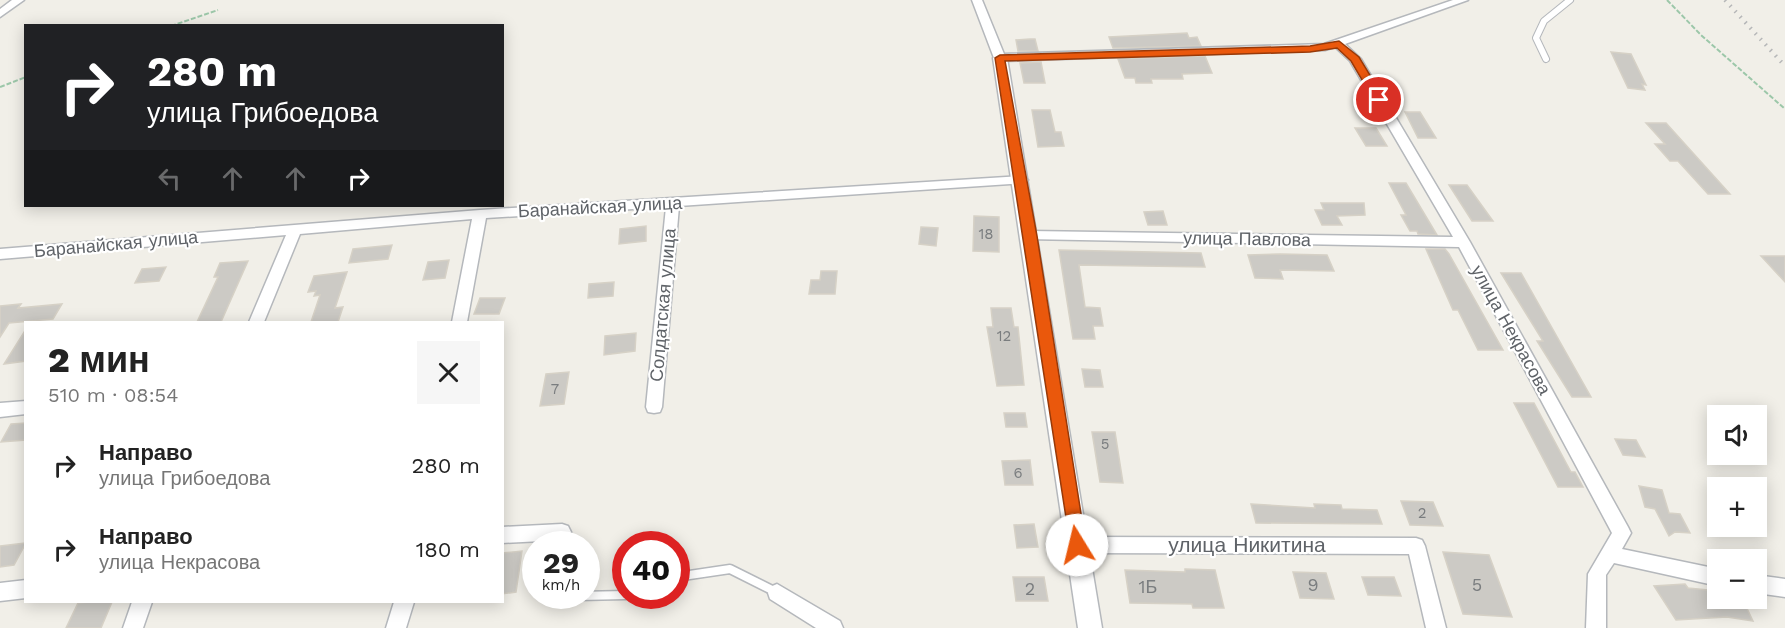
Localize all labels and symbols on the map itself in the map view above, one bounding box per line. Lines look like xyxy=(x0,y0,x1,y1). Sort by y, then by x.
pin xyxy=(1353,74,1404,125)
street label: Баранайская улица xyxy=(517,192,684,221)
house number: 18 xyxy=(978,225,994,243)
street label: Баранайская улица xyxy=(33,226,200,261)
street label: Солдатская улица xyxy=(645,226,680,383)
street label: улица Павлова xyxy=(1183,227,1312,250)
street label: улица Некрасова xyxy=(1467,261,1556,399)
house number: 12 xyxy=(997,327,1011,345)
house number: 7 xyxy=(551,380,559,398)
house number: 5 xyxy=(1101,435,1109,453)
house number: 6 xyxy=(1013,464,1023,482)
house number: 2 xyxy=(1418,504,1426,522)
position arrow xyxy=(1045,513,1109,577)
speed limit sign: 40 xyxy=(612,531,690,609)
street label: улица Никитина xyxy=(1168,532,1326,557)
house number: 9 xyxy=(1307,574,1319,595)
house number: 5 xyxy=(1472,574,1482,595)
house number: 1Б xyxy=(1139,576,1157,597)
house number: 2 xyxy=(1025,578,1035,599)

